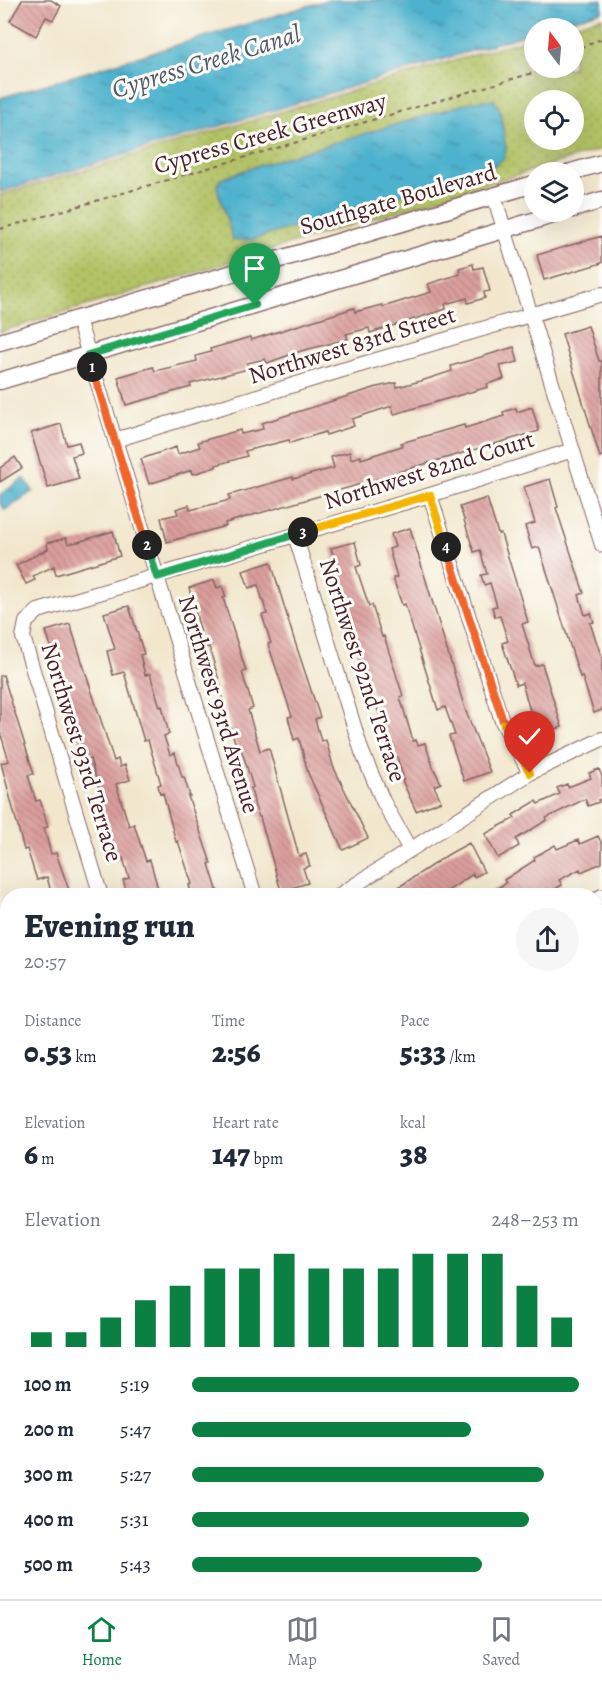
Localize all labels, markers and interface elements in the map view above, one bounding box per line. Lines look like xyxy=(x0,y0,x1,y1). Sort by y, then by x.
water label: Cypress Creek Canal xyxy=(107,16,305,107)
north arrow xyxy=(524,18,584,78)
map controls xyxy=(524,18,584,222)
street label: Cypress Creek Greenway xyxy=(150,84,390,181)
button: locate xyxy=(524,90,584,150)
street label: Southgate Boulevard xyxy=(296,156,500,242)
button: layers xyxy=(524,162,584,222)
pin xyxy=(229,243,280,305)
icon: arrive xyxy=(238,252,271,285)
street label: Northwest 83rd Street xyxy=(244,298,460,392)
pin: 1 xyxy=(77,352,107,382)
text: 1 xyxy=(89,356,95,378)
street label: Northwest 82nd Court xyxy=(320,423,538,517)
pin: 3 xyxy=(288,517,318,547)
text: 3 xyxy=(300,521,306,543)
pin: 2 xyxy=(132,530,162,560)
pin: 4 xyxy=(431,532,461,562)
text: 2 xyxy=(143,534,151,556)
text: 4 xyxy=(442,536,450,558)
street label: Northwest 92nd Terrace xyxy=(312,554,414,786)
street label: Northwest 93rd Avenue xyxy=(171,591,267,817)
street label: Northwest 93rd Terrace xyxy=(33,638,131,866)
pin xyxy=(504,711,555,773)
icon: check xyxy=(513,720,546,753)
text: Evening run xyxy=(24,903,195,948)
button: share xyxy=(516,908,579,971)
text: 20:57 xyxy=(24,948,66,975)
text: Distance xyxy=(24,1010,81,1032)
text: Time xyxy=(212,1010,245,1032)
text: Pace xyxy=(400,1010,430,1032)
text: 0.53 xyxy=(24,1032,72,1072)
text: 2:56 xyxy=(212,1032,261,1072)
text: 5:33 xyxy=(400,1032,446,1072)
text: km xyxy=(72,1046,97,1068)
text: /km xyxy=(446,1046,476,1068)
text: Elevation xyxy=(24,1112,85,1134)
text: Heart rate xyxy=(212,1112,279,1134)
text: kcal xyxy=(400,1112,426,1134)
text: 6 xyxy=(24,1134,38,1174)
text: 147 xyxy=(212,1134,250,1174)
text: 38 xyxy=(400,1134,427,1174)
text: m xyxy=(38,1148,55,1170)
text: bpm xyxy=(250,1148,283,1170)
text: Elevation xyxy=(24,1206,101,1233)
text: 248–253 m xyxy=(492,1206,579,1233)
text: 100 m xyxy=(24,1371,72,1398)
text: 5:19 xyxy=(120,1371,149,1398)
text: 200 m xyxy=(24,1416,74,1443)
text: 5:47 xyxy=(120,1416,151,1443)
text: 300 m xyxy=(24,1461,73,1488)
text: 5:27 xyxy=(120,1461,151,1488)
text: 400 m xyxy=(24,1506,74,1533)
text: 5:31 xyxy=(120,1506,149,1533)
text: 500 m xyxy=(24,1551,73,1578)
text: 5:43 xyxy=(120,1551,151,1578)
tab: Home xyxy=(82,1613,122,1671)
tab: Map xyxy=(286,1613,319,1671)
tab: Saved xyxy=(482,1613,520,1671)

